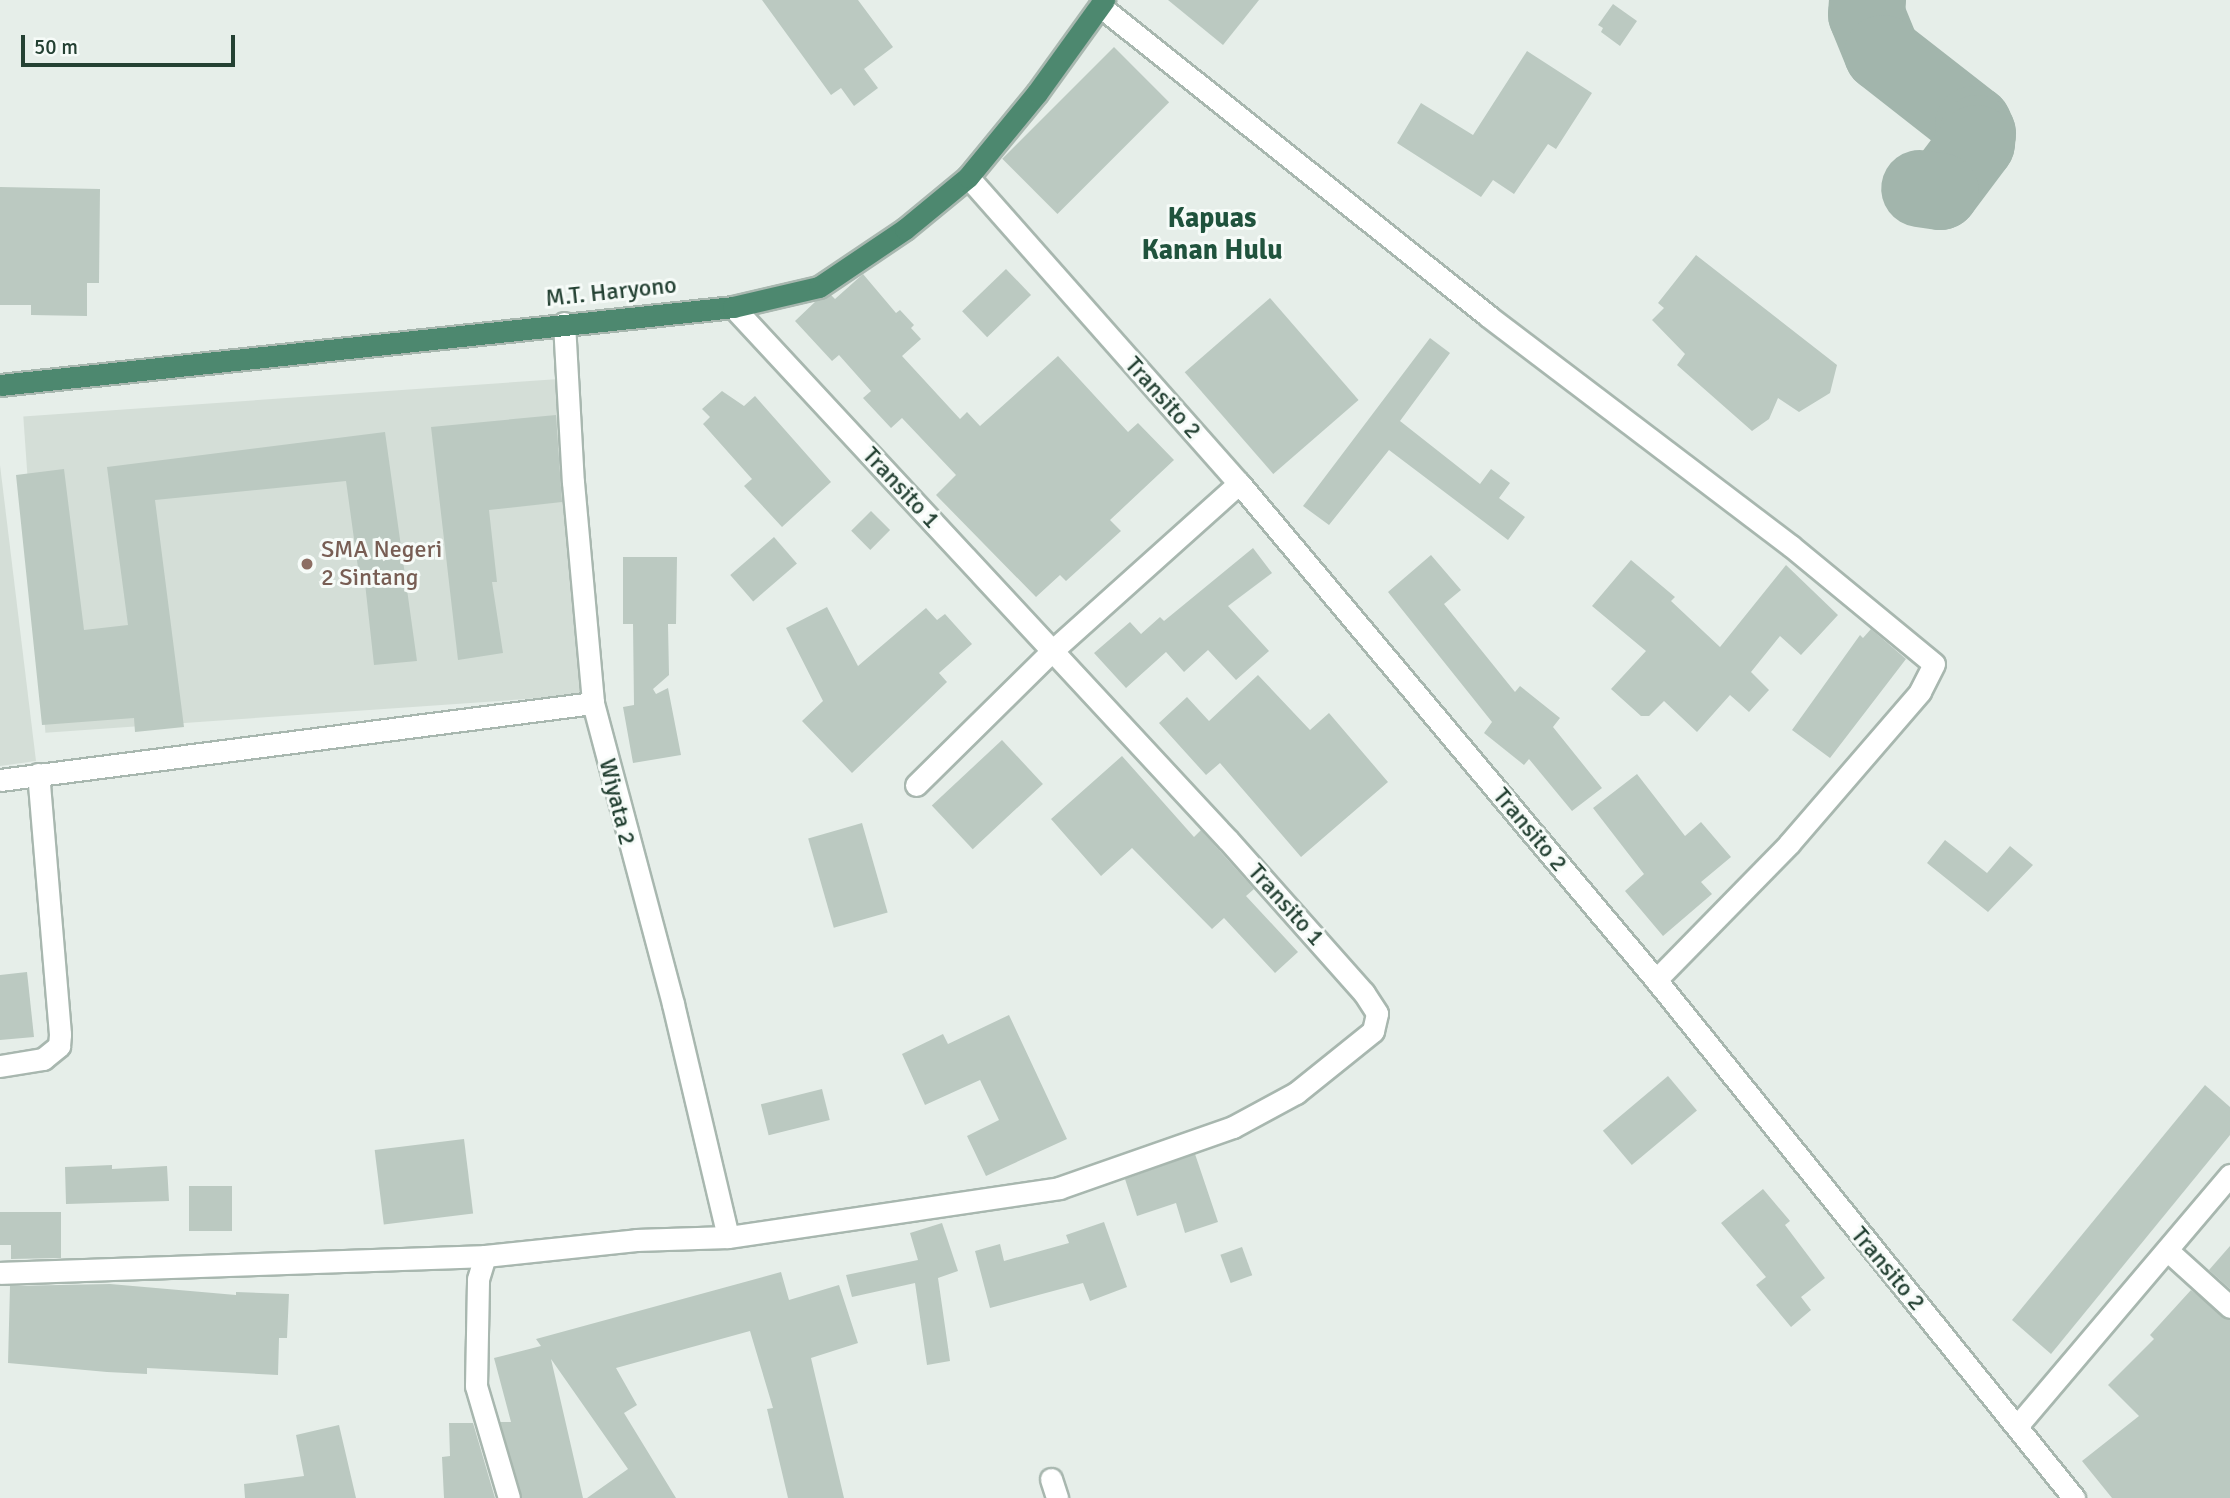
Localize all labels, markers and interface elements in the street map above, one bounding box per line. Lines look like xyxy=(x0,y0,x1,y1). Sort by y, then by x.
scale bar xyxy=(24,21,238,65)
text: 50 m xyxy=(34,34,78,60)
district label: Kapuas Kanan Hulu xyxy=(1141,201,1283,267)
street label: M.T. Haryono xyxy=(544,271,678,313)
street label: Transito 2 xyxy=(1119,351,1207,445)
street label: Transito 1 xyxy=(856,441,946,535)
place label: SMA Negeri 2 Sintang xyxy=(321,536,442,592)
marker: SMA Negeri 2 Sintang xyxy=(299,556,315,572)
street label: Wiyata 2 xyxy=(592,756,642,848)
street label: Transito 2 xyxy=(1487,782,1573,878)
street label: Transito 1 xyxy=(1242,858,1330,952)
street label: Transito 2 xyxy=(1845,1221,1931,1317)

